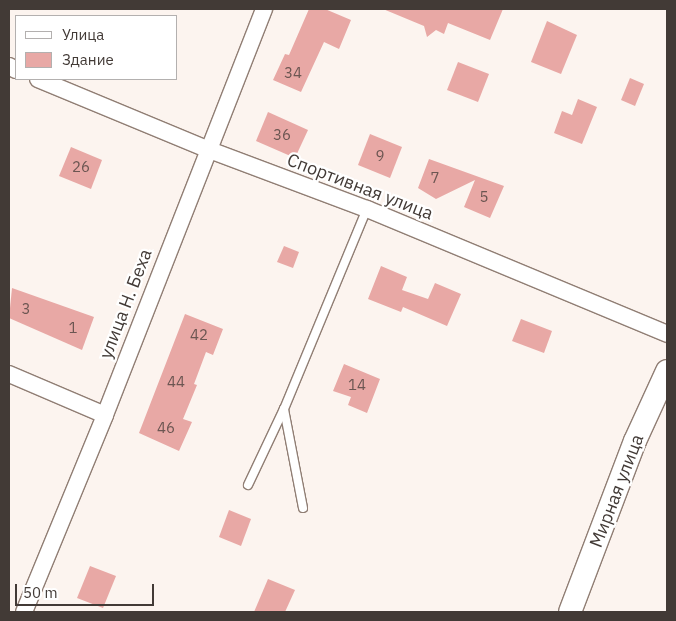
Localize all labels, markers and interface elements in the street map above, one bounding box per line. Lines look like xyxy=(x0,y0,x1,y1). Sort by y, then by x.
legend xyxy=(15,15,178,80)
text: Улица xyxy=(62,25,104,44)
text: Здание xyxy=(62,50,114,69)
house number: 34 xyxy=(284,64,302,82)
house number: 36 xyxy=(273,126,291,144)
house number: 9 xyxy=(376,147,384,165)
street label: Спортивная улица xyxy=(284,149,436,225)
house number: 26 xyxy=(72,158,90,176)
house number: 7 xyxy=(431,169,439,187)
house number: 5 xyxy=(480,188,488,206)
street label: улица Н. Беха xyxy=(95,246,157,362)
house number: 3 xyxy=(22,300,30,318)
house number: 1 xyxy=(69,319,77,337)
house number: 42 xyxy=(190,326,208,344)
house number: 44 xyxy=(167,373,185,391)
house number: 14 xyxy=(348,376,366,394)
house number: 46 xyxy=(157,419,175,437)
street label: Мирная улица xyxy=(585,431,649,551)
scale bar xyxy=(18,574,156,606)
text: 50 m xyxy=(23,583,58,602)

